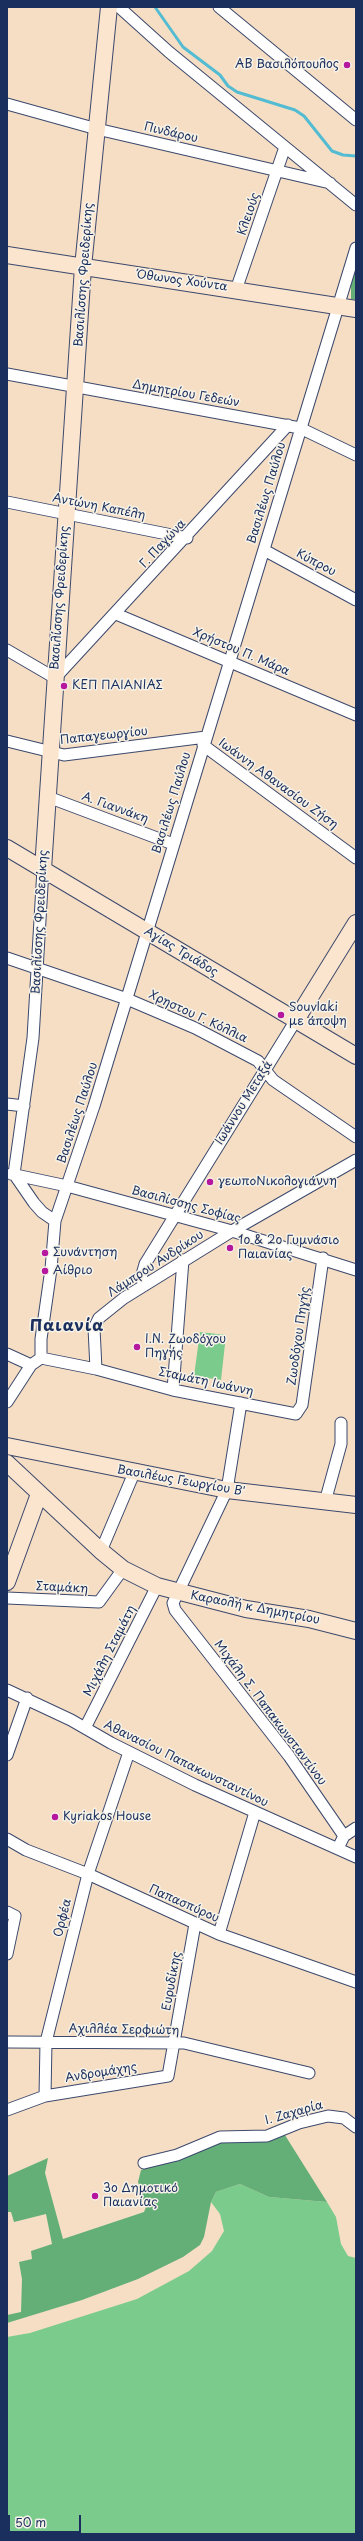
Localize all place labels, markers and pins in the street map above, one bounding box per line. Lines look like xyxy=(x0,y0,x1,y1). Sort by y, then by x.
place label: ΑΒ Βασιλόπουλος xyxy=(235,58,339,72)
marker: ΑΒ Βασιλόπουλος xyxy=(342,60,352,70)
place label: ΚΕΠ ΠΑΙΑΝΙΑΣ xyxy=(72,679,163,693)
marker: ΚΕΠ ΠΑΙΑΝΙΑΣ xyxy=(59,681,69,691)
place label: Souvlaki με άποψη xyxy=(289,1001,347,1029)
marker: Souvlaki με άποψη xyxy=(276,1010,286,1020)
place label: γεωποΝικολογιάννη xyxy=(218,1175,337,1189)
marker: γεωποΝικολογιάννη xyxy=(205,1177,215,1187)
place label: 1ο & 2ο Γυμνάσιο Παιανίας xyxy=(238,1234,339,1262)
marker: 1ο & 2ο Γυμνάσιο Παιανίας xyxy=(225,1243,235,1253)
place label: Συνάντηση xyxy=(53,1246,117,1260)
marker: Συνάντηση xyxy=(40,1248,50,1258)
place label: Αίθριο xyxy=(53,1264,92,1278)
marker: Αίθριο xyxy=(40,1266,50,1276)
place label: Ι.Ν. Ζωοδόχου Πηγής xyxy=(145,1333,226,1361)
marker: Ι.Ν. Ζωοδόχου Πηγής xyxy=(132,1342,142,1352)
place label: Kyriakos House xyxy=(63,1810,151,1824)
marker: Kyriakos House xyxy=(50,1812,60,1822)
place label: 3ο Δημοτικό Παιανίας xyxy=(103,2182,178,2210)
marker: 3ο Δημοτικό Παιανίας xyxy=(90,2191,100,2201)

